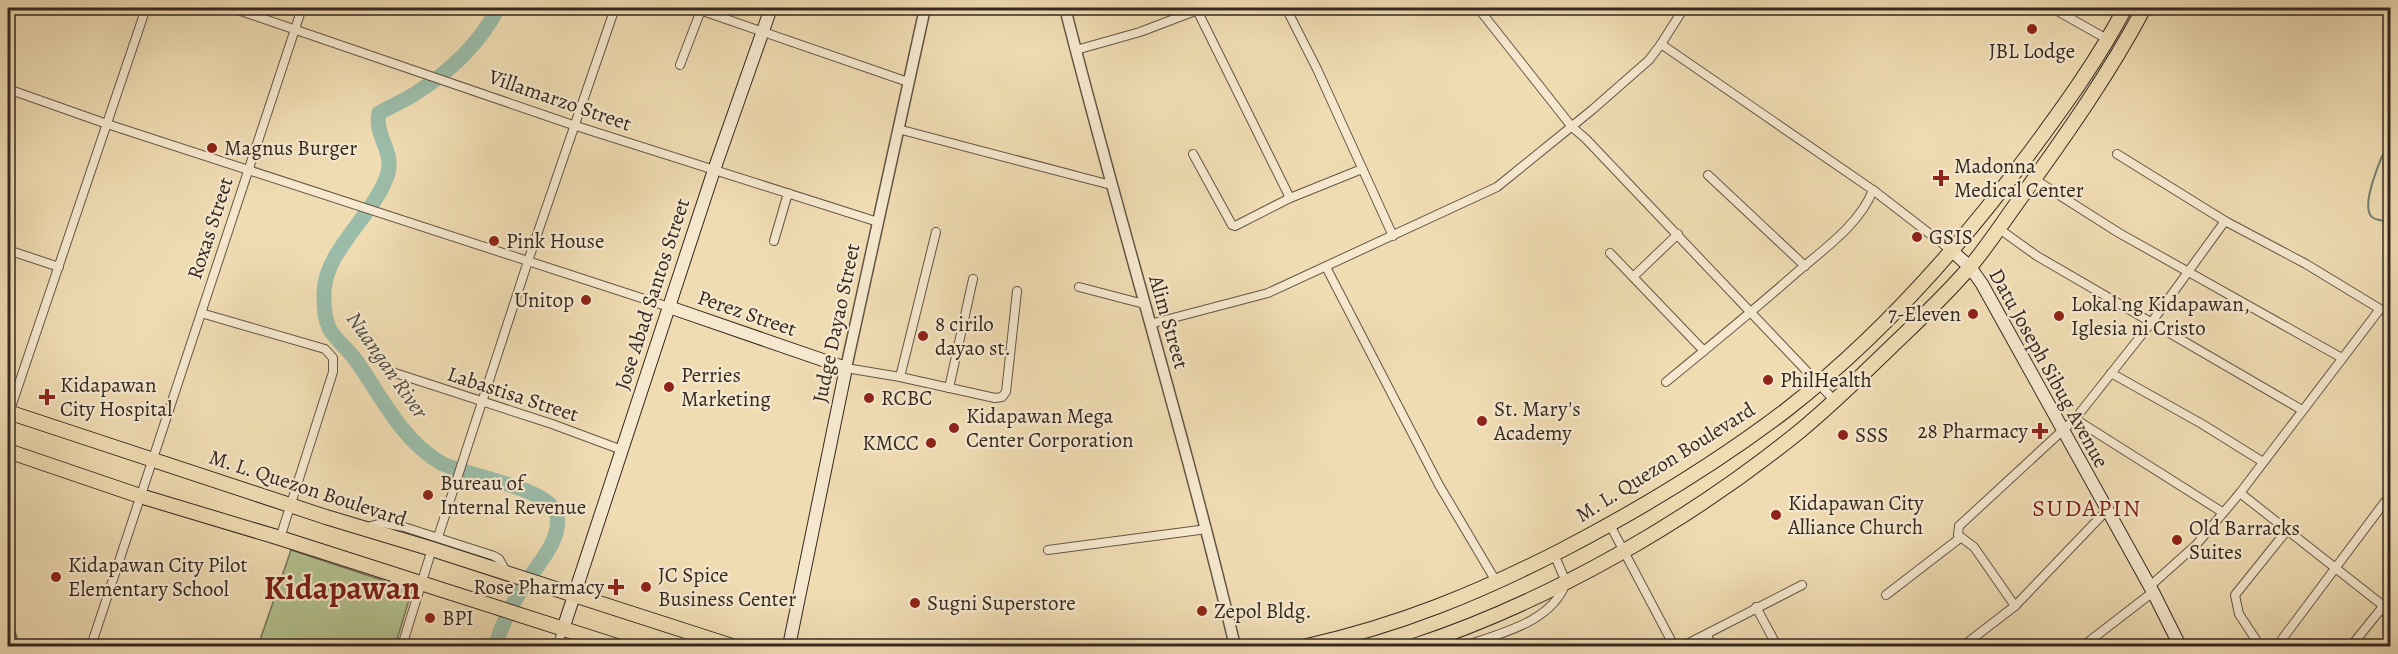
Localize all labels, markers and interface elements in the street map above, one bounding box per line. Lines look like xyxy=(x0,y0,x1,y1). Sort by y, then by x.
marker: JBL Lodge xyxy=(2025,22,2039,36)
place label: JBL Lodge xyxy=(1989,37,2075,65)
street label: Villamarzo Street xyxy=(484,62,635,138)
place label: Magnus Burger xyxy=(224,134,357,162)
marker: Magnus Burger xyxy=(205,141,219,155)
place label: Madonna Medical Center xyxy=(1954,152,2084,204)
marker: Madonna Medical Center xyxy=(1932,169,1950,187)
street label: Roxas Street xyxy=(180,173,240,283)
street label: Jose Abad Santos Street xyxy=(608,195,696,393)
place label: GSIS xyxy=(1929,223,1973,251)
place label: Pink House xyxy=(506,227,604,255)
marker: GSIS xyxy=(1910,230,1924,244)
marker: Pink House xyxy=(487,234,501,248)
street label: Judge Dayao Street xyxy=(805,241,867,405)
street label: Datu Joseph Sibug Avenue xyxy=(1982,263,2116,473)
street label: Alim Street xyxy=(1142,271,1196,372)
street label: Perez Street xyxy=(694,283,800,343)
place label: Unitop xyxy=(514,286,574,314)
place label: Lokal ng Kidapawan, Iglesia ni Cristo xyxy=(2071,290,2250,342)
marker: Unitop xyxy=(579,293,593,307)
place label: 7-Eleven xyxy=(1888,300,1961,328)
water label: Nuangan River xyxy=(339,306,436,425)
marker: 7-Eleven xyxy=(1966,307,1980,321)
marker: Lokal ng Kidapawan, Iglesia ni Cristo xyxy=(2052,309,2066,323)
place label: 8 cirilo dayao st. xyxy=(935,310,1011,362)
marker: 8 cirilo dayao st. xyxy=(916,329,930,343)
street label: Labastisa Street xyxy=(444,360,582,428)
place label: Perries Marketing xyxy=(681,361,771,413)
place label: PhilHealth xyxy=(1780,366,1872,394)
place label: Kidapawan City Hospital xyxy=(60,371,172,423)
marker: PhilHealth xyxy=(1761,373,1775,387)
marker: Perries Marketing xyxy=(662,380,676,394)
place label: RCBC xyxy=(881,384,932,412)
marker: Kidapawan City Hospital xyxy=(38,388,56,406)
marker: RCBC xyxy=(862,391,876,405)
place label: St. Mary's Academy xyxy=(1493,395,1581,447)
street label: M. L. Quezon Boulevard xyxy=(1570,395,1761,529)
place label: Kidapawan Mega Center Corporation xyxy=(966,402,1133,454)
marker: St. Mary's Academy xyxy=(1475,414,1489,428)
place label: 28 Pharmacy xyxy=(1918,417,2029,445)
marker: Kidapawan Mega Center Corporation xyxy=(947,421,961,435)
place label: SSS xyxy=(1855,421,1888,449)
marker: 28 Pharmacy xyxy=(2033,424,2047,438)
marker: SSS xyxy=(1836,428,1850,442)
place label: KMCC xyxy=(862,429,919,457)
marker: KMCC xyxy=(924,436,938,450)
street label: M. L. Quezon Boulevard xyxy=(205,443,411,533)
place label: Bureau of Internal Revenue xyxy=(440,469,586,521)
marker: Bureau of Internal Revenue xyxy=(421,488,435,502)
place label: Kidapawan City Alliance Church xyxy=(1787,489,1924,541)
district label: SUDAPIN xyxy=(2032,492,2142,524)
marker: Kidapawan City Alliance Church xyxy=(1769,508,1783,522)
place label: Old Barracks Suites xyxy=(2189,514,2300,566)
marker: Old Barracks Suites xyxy=(2170,533,2184,547)
place label: Kidapawan City Pilot Elementary School xyxy=(68,551,248,603)
place label: JC Spice Business Center xyxy=(658,561,796,613)
district label: Kidapawan xyxy=(264,565,420,610)
marker: Kidapawan City Pilot Elementary School xyxy=(49,570,63,584)
place label: Rose Pharmacy xyxy=(473,573,605,601)
marker: Rose Pharmacy xyxy=(609,580,623,594)
marker: JC Spice Business Center xyxy=(639,580,653,594)
place label: Sugni Superstore xyxy=(927,589,1076,617)
marker: Sugni Superstore xyxy=(908,596,922,610)
place label: Zepol Bldg. xyxy=(1214,597,1312,625)
place label: BPI xyxy=(442,604,474,632)
marker: Zepol Bldg. xyxy=(1195,604,1209,618)
marker: BPI xyxy=(423,611,437,625)

